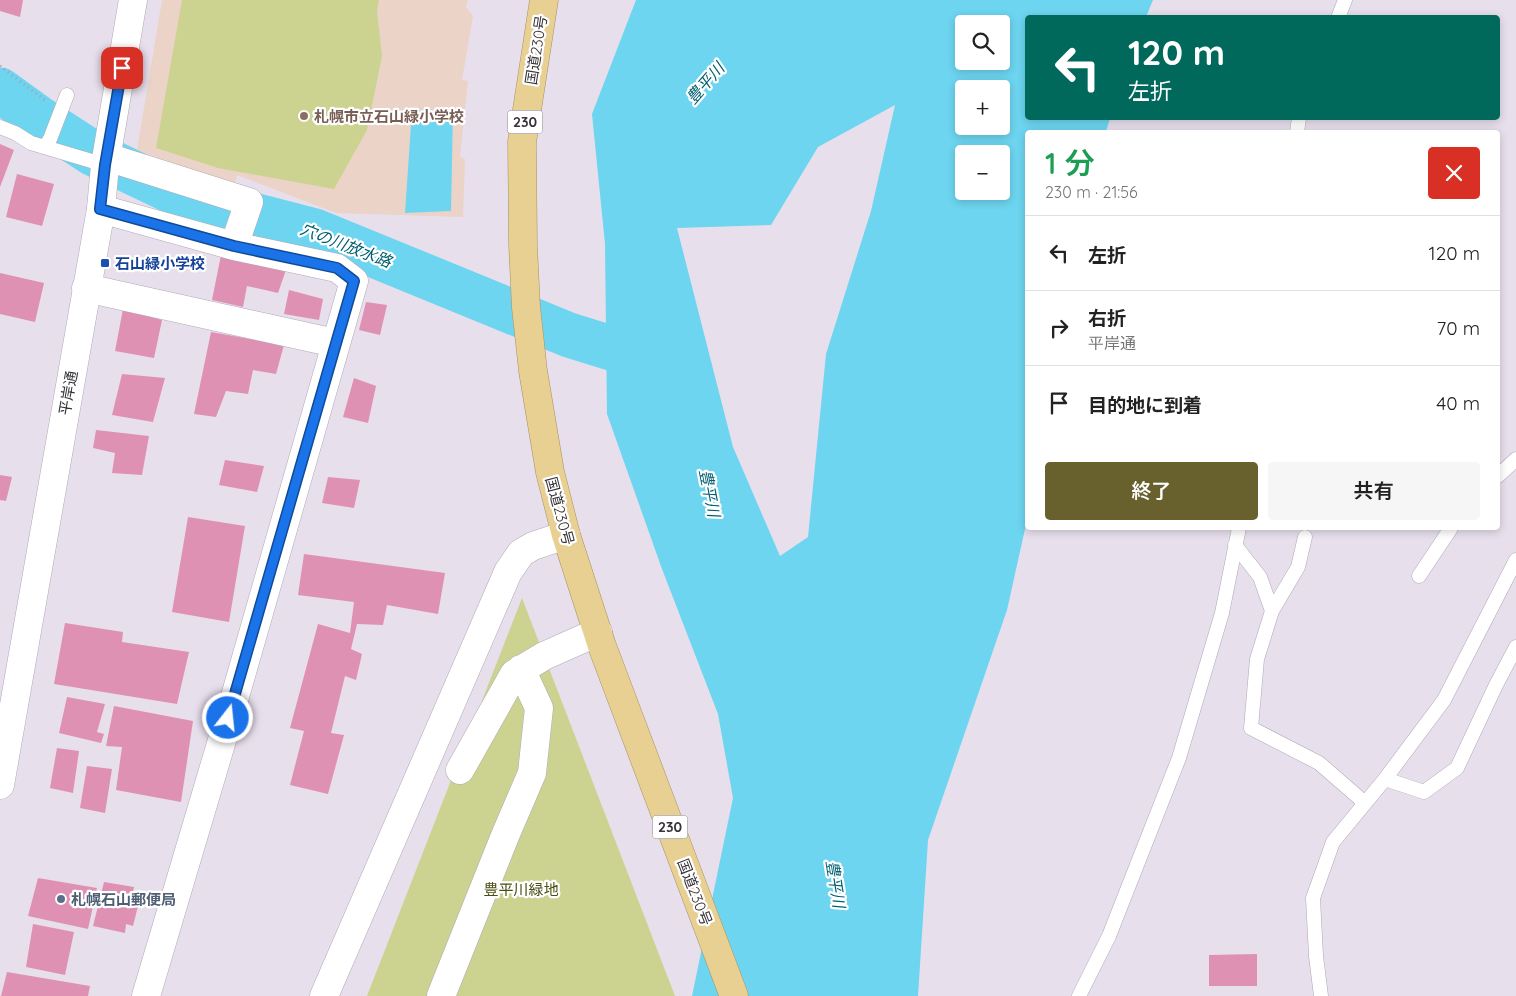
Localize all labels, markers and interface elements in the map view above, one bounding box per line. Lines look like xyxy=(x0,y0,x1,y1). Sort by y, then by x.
street label: 国道230号 xyxy=(521,14,551,86)
map controls xyxy=(955,15,1010,200)
button: search xyxy=(955,15,1010,70)
text: 120 m xyxy=(1128,30,1225,74)
icon: left xyxy=(1045,35,1110,100)
pin xyxy=(101,47,143,89)
icon: arrive xyxy=(108,54,136,82)
water label: 豊平川 xyxy=(682,57,730,108)
text: 左折 xyxy=(1128,77,1172,105)
button: + xyxy=(955,80,1010,135)
place label: 札幌市立石山緑小学校 xyxy=(314,107,464,126)
marker: 札幌市立石山緑小学校 xyxy=(298,110,310,122)
road number: 230 xyxy=(508,110,542,134)
text: 1 分 xyxy=(1045,144,1095,182)
button: − xyxy=(955,145,1010,200)
button: close xyxy=(1428,147,1480,199)
text: 230 m · 21:56 xyxy=(1045,182,1138,202)
water label: 穴の川放水路 xyxy=(298,218,396,272)
icon: left xyxy=(1045,239,1073,267)
text: 120 m xyxy=(1429,241,1480,265)
text: 左折 xyxy=(1088,243,1126,267)
place label: 石山緑小学校 xyxy=(115,254,205,273)
marker: 石山緑小学校 xyxy=(99,257,111,269)
text: 右折 xyxy=(1088,306,1126,330)
icon: right xyxy=(1045,314,1073,342)
text: 70 m xyxy=(1436,316,1480,340)
text: 平岸通 xyxy=(1088,333,1136,353)
street label: 平岸通 xyxy=(55,369,81,417)
icon: arrive xyxy=(1045,389,1073,417)
text: 40 m xyxy=(1436,391,1480,415)
text: 目的地に到着 xyxy=(1088,393,1202,417)
button: 終了 xyxy=(1045,462,1258,520)
button: 共有 xyxy=(1268,462,1480,520)
water label: 豊平川 xyxy=(696,468,725,520)
street label: 国道230号 xyxy=(542,475,578,547)
position arrow xyxy=(201,691,253,743)
road number: 230 xyxy=(652,816,688,839)
street label: 国道230号 xyxy=(674,856,716,928)
water label: 豊平川 xyxy=(822,859,850,911)
park label: 豊平川緑地 xyxy=(483,880,559,899)
place label: 札幌石山郵便局 xyxy=(71,890,176,909)
marker: 札幌石山郵便局 xyxy=(55,893,67,905)

